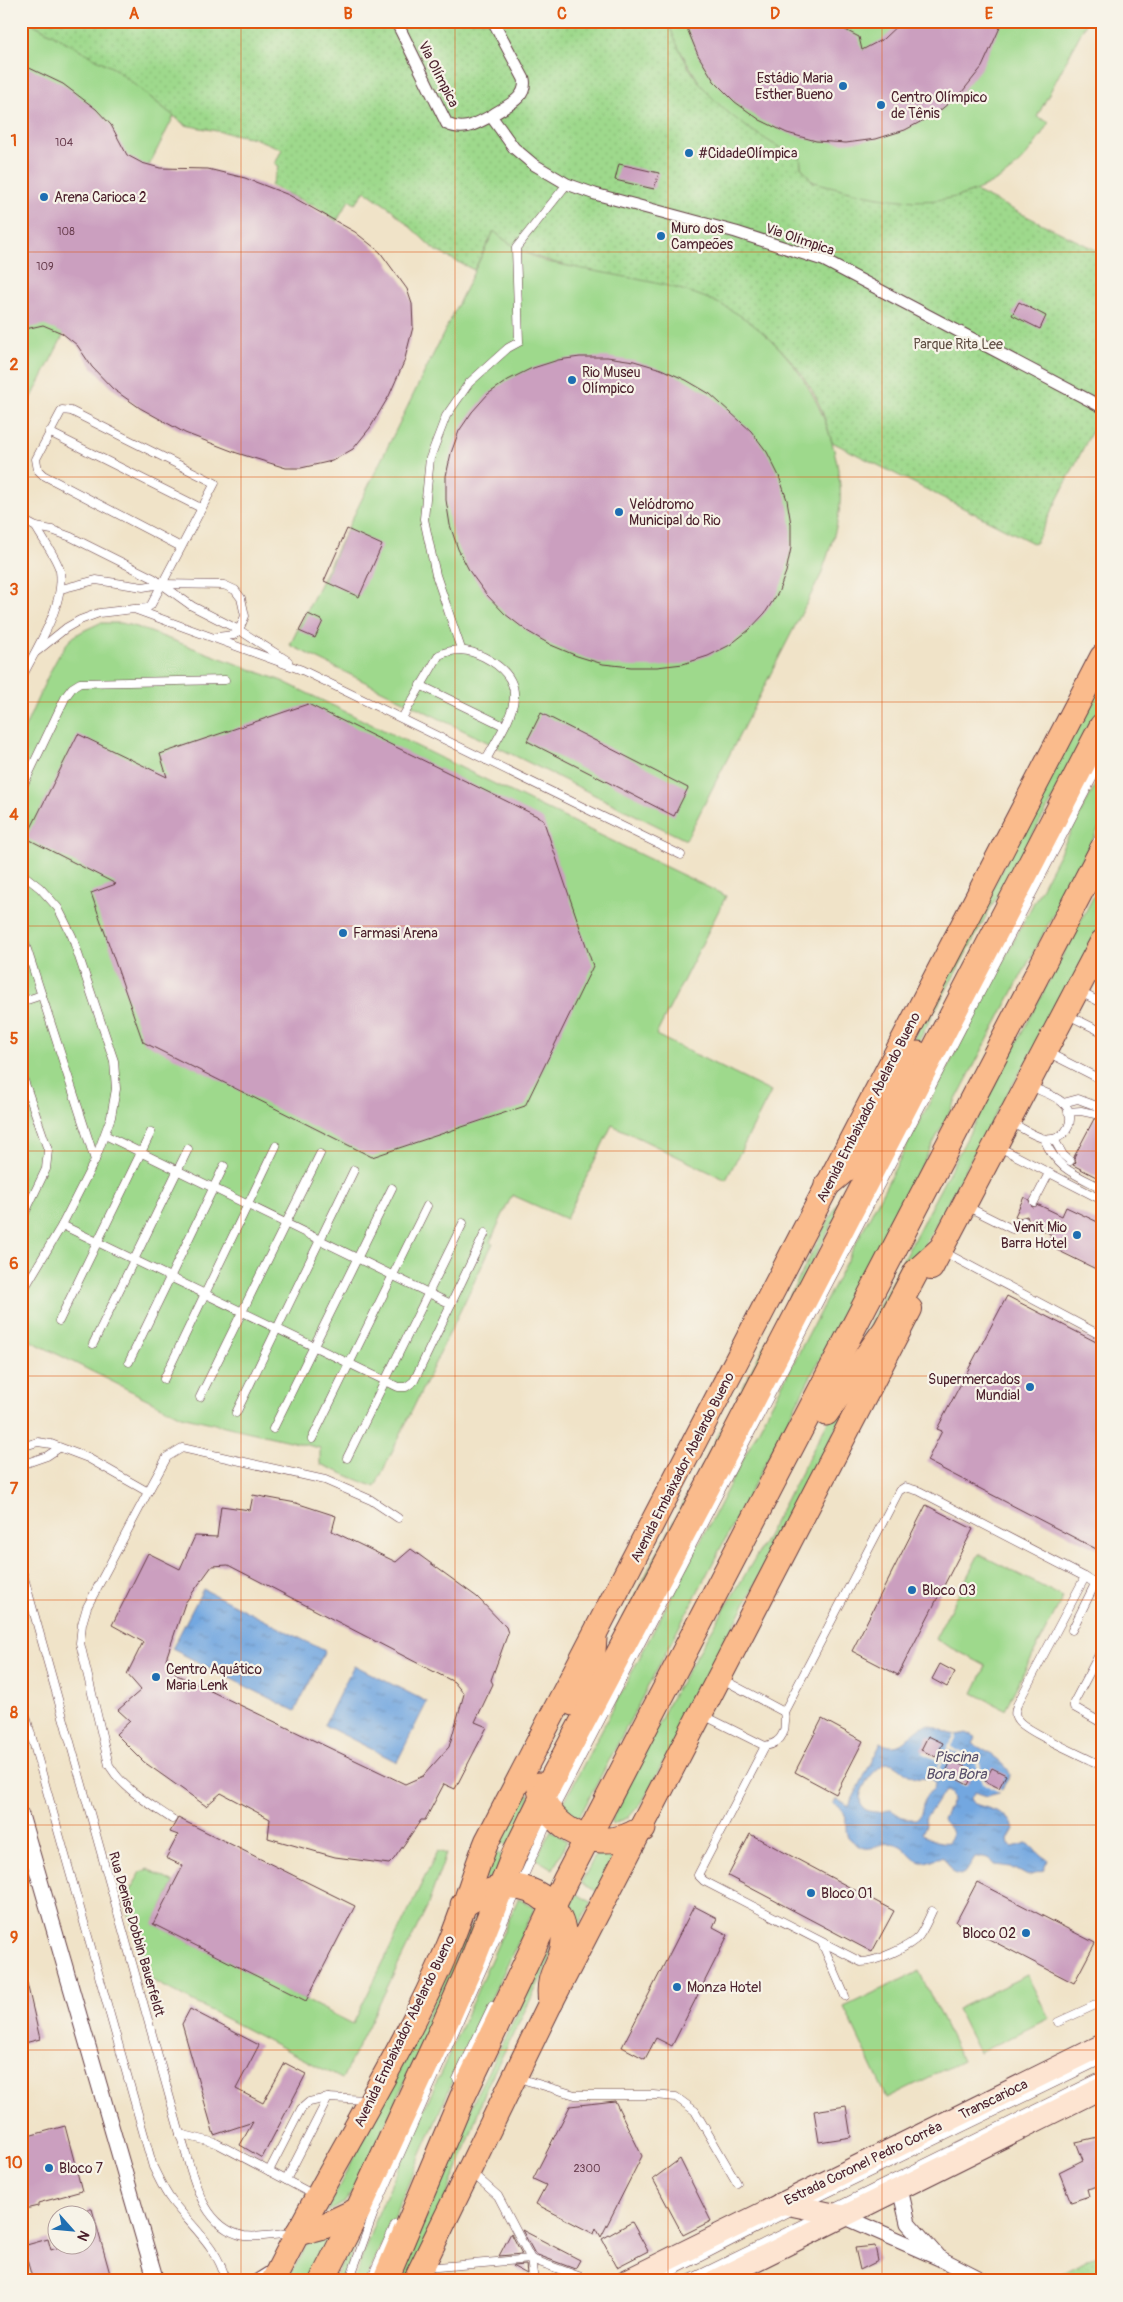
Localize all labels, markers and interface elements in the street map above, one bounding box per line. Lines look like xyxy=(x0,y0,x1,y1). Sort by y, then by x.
text: A xyxy=(129,4,140,24)
text: B xyxy=(343,4,353,24)
text: C xyxy=(557,4,567,24)
text: D xyxy=(770,4,780,24)
text: E xyxy=(985,4,994,24)
street label: Via Olímpica xyxy=(415,38,462,110)
place label: Estádio Maria Esther Bueno xyxy=(755,70,833,103)
marker: Estádio Maria Esther Bueno xyxy=(837,80,849,92)
place label: Centro Olímpico de Tênis xyxy=(891,89,988,122)
marker: Centro Olímpico de Tênis xyxy=(875,99,887,111)
text: 1 xyxy=(11,131,17,151)
house number: 104 xyxy=(55,136,74,149)
place label: #CidadeOlímpica xyxy=(698,145,797,162)
marker: #CidadeOlímpica xyxy=(683,147,695,159)
place label: Arena Carioca 2 xyxy=(54,189,147,206)
marker: Arena Carioca 2 xyxy=(38,191,50,203)
place label: Muro dos Campeões xyxy=(671,220,734,253)
street label: Via Olímpica xyxy=(763,220,837,259)
house number: 108 xyxy=(57,225,75,238)
marker: Muro dos Campeões xyxy=(655,230,667,242)
house number: 109 xyxy=(36,260,54,273)
park label: Parque Rita Lee xyxy=(913,336,1003,353)
text: 2 xyxy=(10,355,19,375)
place label: Rio Museu Olímpico xyxy=(582,364,640,397)
marker: Rio Museu Olímpico xyxy=(566,374,578,386)
place label: Velódromo Municipal do Rio xyxy=(629,496,721,529)
marker: Velódromo Municipal do Rio xyxy=(613,506,625,518)
text: 3 xyxy=(10,580,19,600)
text: 4 xyxy=(9,805,19,825)
place label: Farmasi Arena xyxy=(353,925,438,942)
marker: Farmasi Arena xyxy=(337,927,349,939)
street label: Avenida Embaixador Abelardo Bueno xyxy=(813,1009,924,1205)
text: 5 xyxy=(10,1029,19,1049)
place label: Venit Mio Barra Hotel xyxy=(1001,1219,1067,1252)
marker: Venit Mio Barra Hotel xyxy=(1071,1229,1083,1241)
text: 6 xyxy=(9,1254,19,1274)
street label: Avenida Embaixador Abelardo Bueno xyxy=(627,1369,738,1565)
place label: Supermercados Mundial xyxy=(928,1371,1021,1404)
marker: Supermercados Mundial xyxy=(1024,1381,1036,1393)
text: 7 xyxy=(10,1479,19,1499)
place label: Bloco 03 xyxy=(922,1582,976,1599)
marker: Bloco 03 xyxy=(906,1584,918,1596)
place label: Centro Aquático Maria Lenk xyxy=(166,1661,262,1694)
marker: Centro Aquático Maria Lenk xyxy=(150,1671,162,1683)
text: 8 xyxy=(10,1703,18,1723)
water label: Piscina Bora Bora xyxy=(925,1748,988,1784)
street label: Rua Denise Dobbin Bauerfeldt xyxy=(105,1850,168,2019)
place label: Bloco 01 xyxy=(821,1885,872,1902)
marker: Bloco 01 xyxy=(805,1887,817,1899)
place label: Bloco 02 xyxy=(962,1925,1016,1942)
marker: Bloco 02 xyxy=(1020,1927,1032,1939)
text: 9 xyxy=(10,1928,18,1948)
street label: Avenida Embaixador Abelardo Bueno xyxy=(351,1932,459,2130)
place label: Monza Hotel xyxy=(687,1979,761,1996)
marker: Monza Hotel xyxy=(671,1981,683,1993)
street label: Transcarioca xyxy=(956,2075,1030,2123)
street label: Estrada Coronel Pedro Corrêa xyxy=(782,2118,945,2209)
text: 10 xyxy=(5,2153,23,2173)
place label: Bloco 7 xyxy=(59,2160,103,2177)
marker: Bloco 7 xyxy=(43,2162,55,2174)
house number: 2300 xyxy=(574,2162,600,2175)
north arrow xyxy=(48,2204,98,2254)
text: N xyxy=(73,2228,93,2244)

